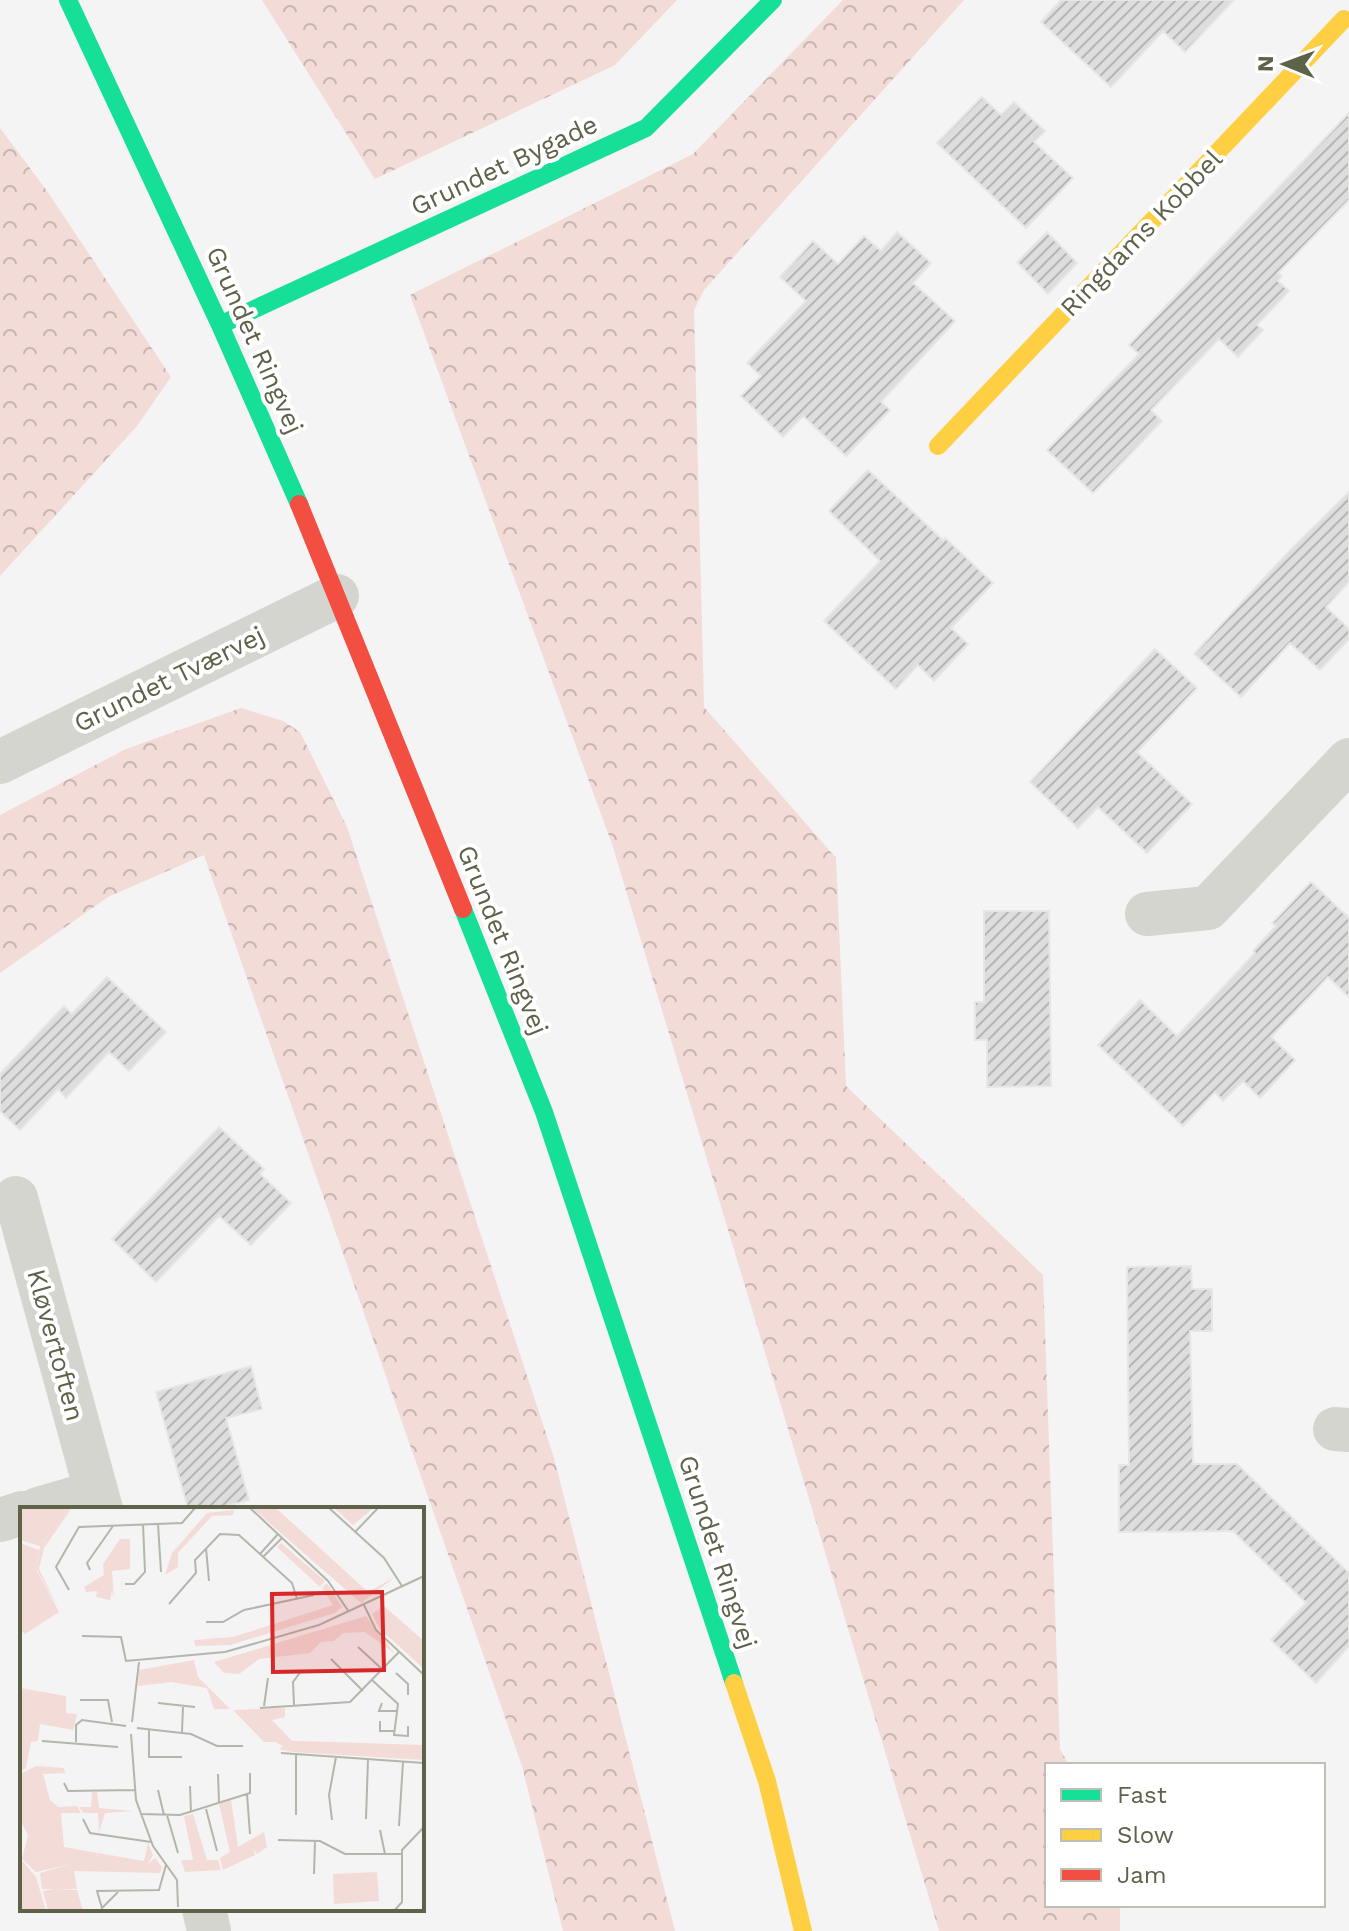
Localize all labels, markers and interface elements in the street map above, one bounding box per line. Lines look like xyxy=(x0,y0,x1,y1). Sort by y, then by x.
north arrow xyxy=(1245,24,1325,104)
text: N xyxy=(1253,55,1278,72)
street label: Grundet Bygade xyxy=(406,109,602,221)
street label: Ringdams Kobbel xyxy=(1054,144,1228,322)
street label: Grundet Ringvej xyxy=(200,242,310,438)
street label: Grundet Tværvej xyxy=(69,620,269,738)
street label: Grundet Ringvej xyxy=(451,841,555,1039)
street label: Kløvertoften xyxy=(21,1266,91,1424)
street label: Grundet Ringvej xyxy=(673,1451,763,1653)
inset map xyxy=(20,1507,424,1911)
legend xyxy=(1045,1763,1325,1907)
text: Fast xyxy=(1117,1781,1167,1809)
text: Slow xyxy=(1117,1821,1174,1849)
text: Jam xyxy=(1117,1861,1167,1889)

